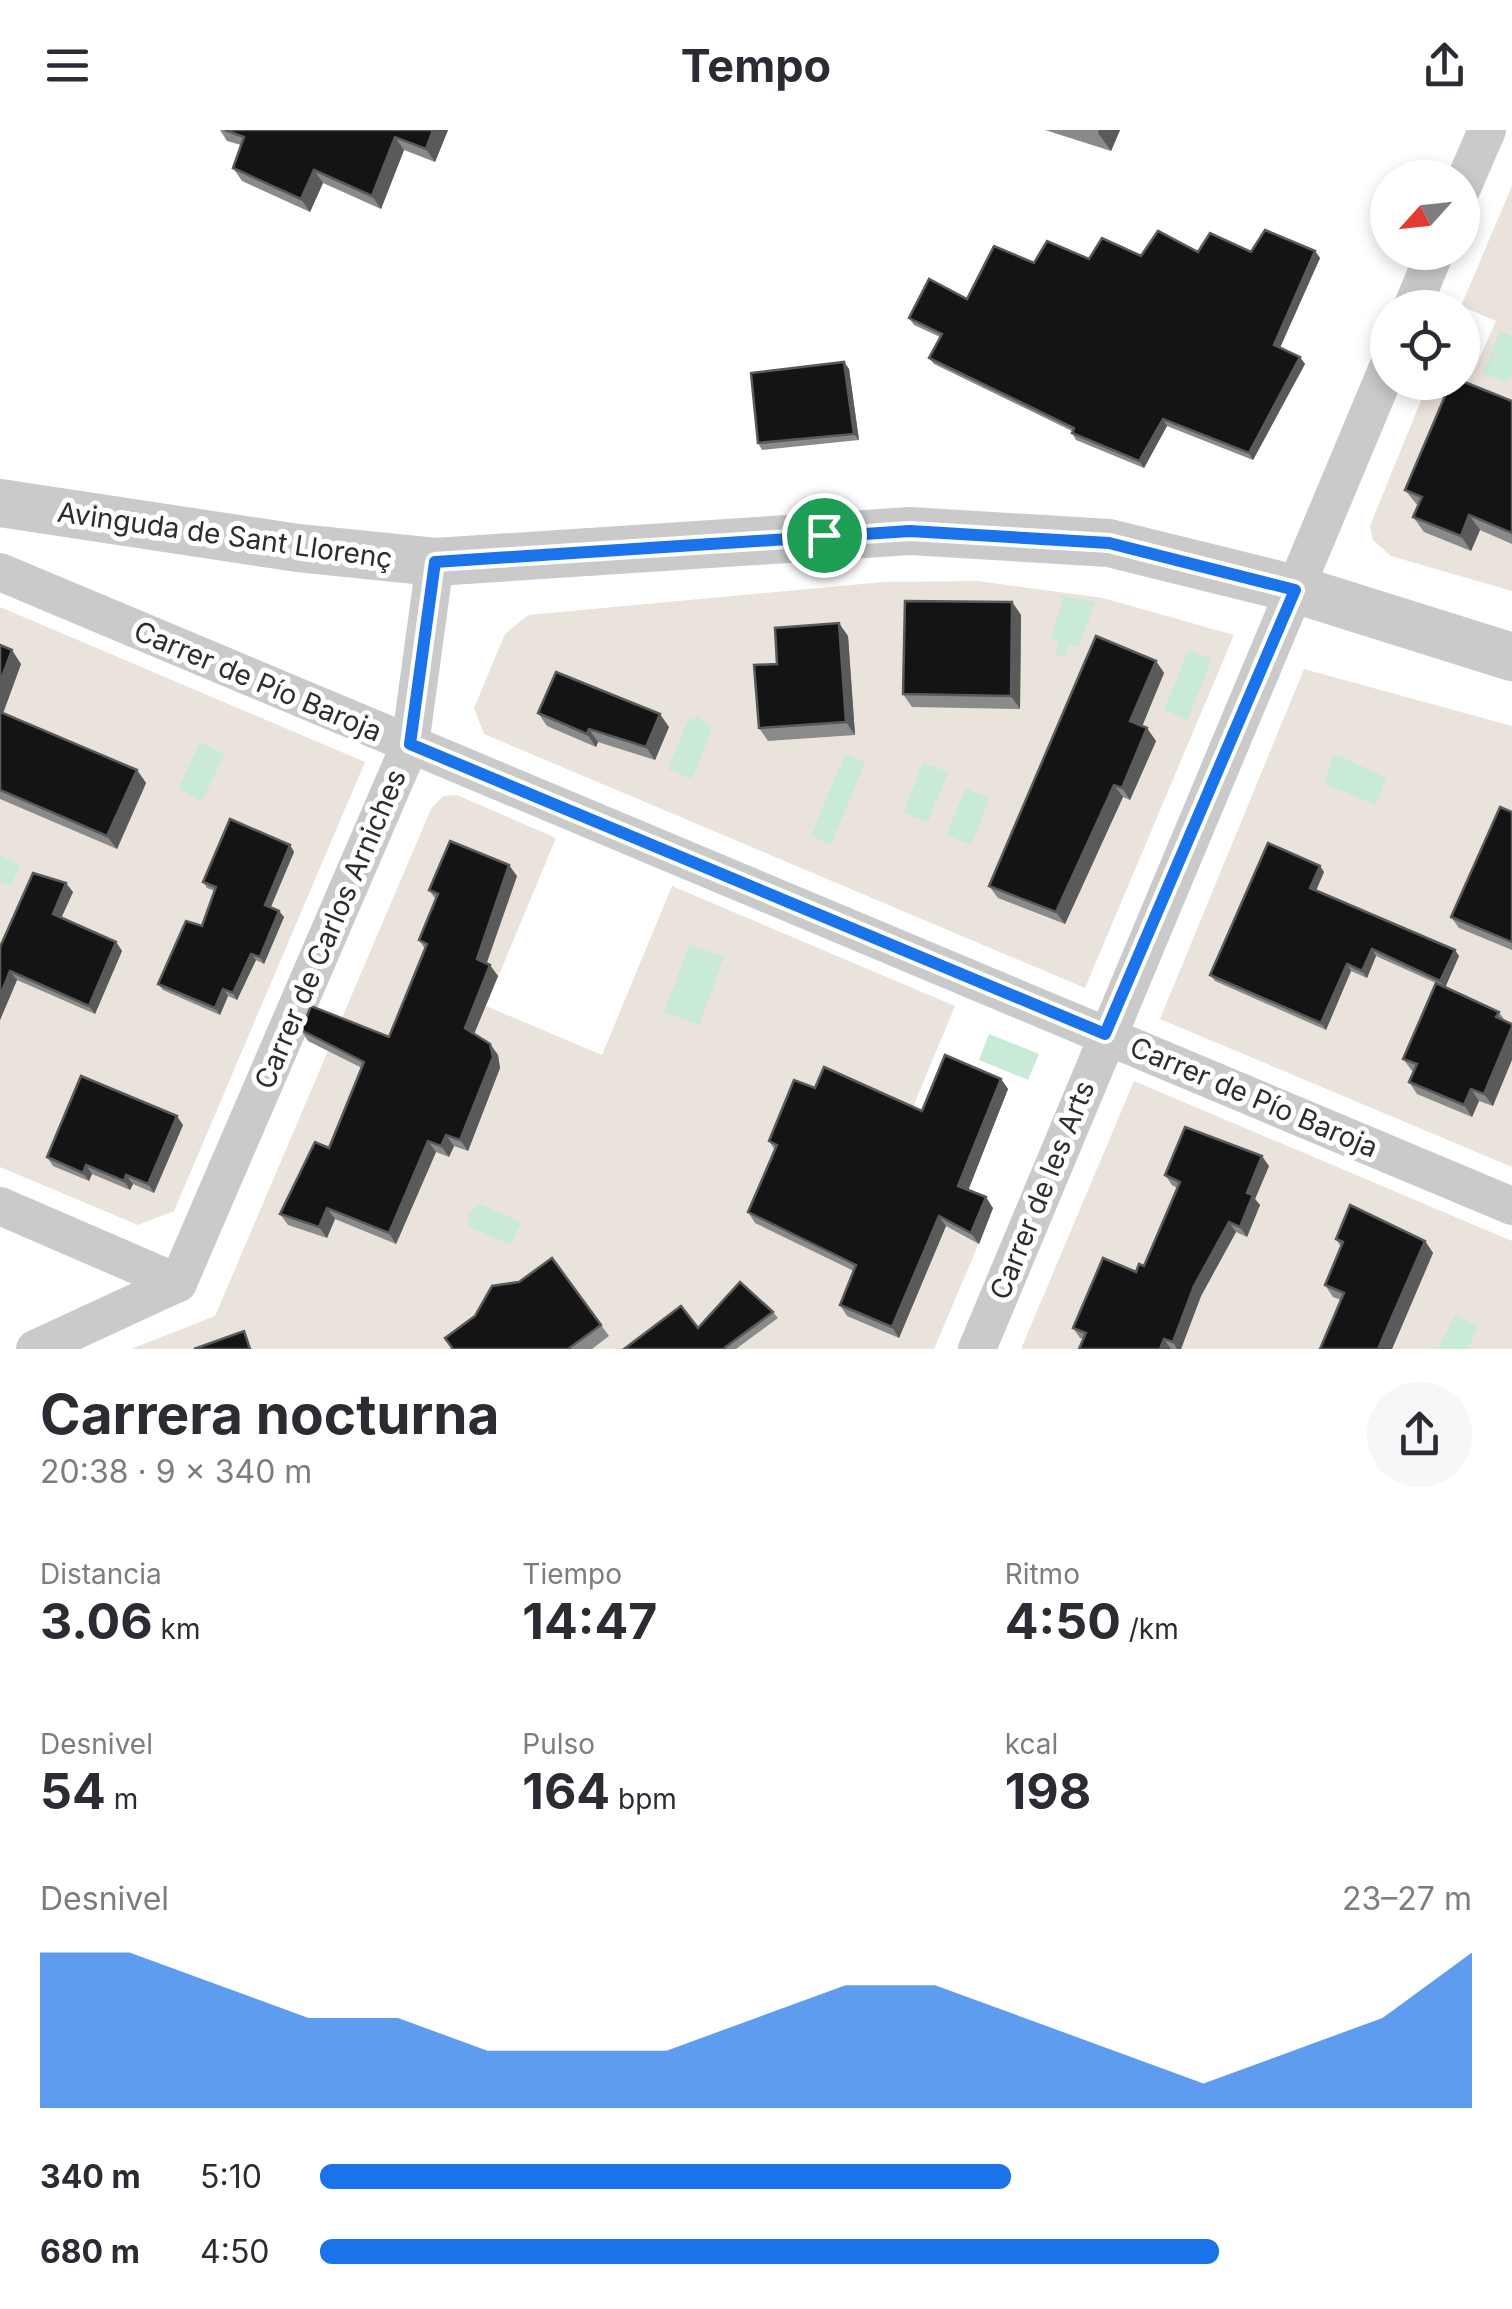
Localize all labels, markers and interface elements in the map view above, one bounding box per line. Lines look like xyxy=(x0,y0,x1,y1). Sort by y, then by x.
icon: menu xyxy=(40,38,95,93)
text: Tempo xyxy=(681,38,831,93)
icon: share xyxy=(1417,38,1472,93)
north arrow xyxy=(1370,160,1480,270)
map controls xyxy=(1370,160,1480,400)
button: locate xyxy=(1370,290,1480,400)
pin xyxy=(782,493,867,578)
street label: Avinguda de Sant Llorenç xyxy=(55,495,395,575)
icon: arrive xyxy=(797,508,852,563)
street label: Carrer de Pío Baroja xyxy=(129,613,387,749)
street label: Carrer de Carlos Arniches xyxy=(247,764,413,1094)
street label: Carrer de Pío Baroja xyxy=(1125,1029,1383,1165)
street label: Carrer de les Arts xyxy=(983,1076,1101,1304)
text: Carrera nocturna xyxy=(40,1381,500,1447)
button: share xyxy=(1367,1382,1472,1487)
text: 20:38 · 9 × 340 m xyxy=(40,1452,312,1491)
text: Distancia xyxy=(40,1557,162,1591)
text: Tiempo xyxy=(522,1557,622,1591)
text: Ritmo xyxy=(1005,1557,1080,1591)
text: 3.06 xyxy=(40,1591,153,1651)
text: 14:47 xyxy=(522,1591,657,1651)
text: 4:50 xyxy=(1005,1591,1121,1651)
text: km xyxy=(153,1612,200,1646)
text: /km xyxy=(1121,1612,1179,1646)
text: Desnivel xyxy=(40,1727,153,1761)
text: Pulso xyxy=(522,1727,595,1761)
text: kcal xyxy=(1005,1727,1058,1761)
text: 54 xyxy=(40,1761,106,1821)
text: 164 xyxy=(522,1761,610,1821)
text: 198 xyxy=(1005,1761,1091,1821)
text: m xyxy=(106,1782,138,1816)
text: bpm xyxy=(610,1782,677,1816)
text: Desnivel xyxy=(40,1879,169,1918)
text: 23–27 m xyxy=(1342,1879,1472,1918)
text: 340 m xyxy=(40,2157,141,2196)
text: 5:10 xyxy=(200,2157,262,2196)
text: 680 m xyxy=(40,2232,140,2271)
text: 4:50 xyxy=(200,2232,270,2271)

